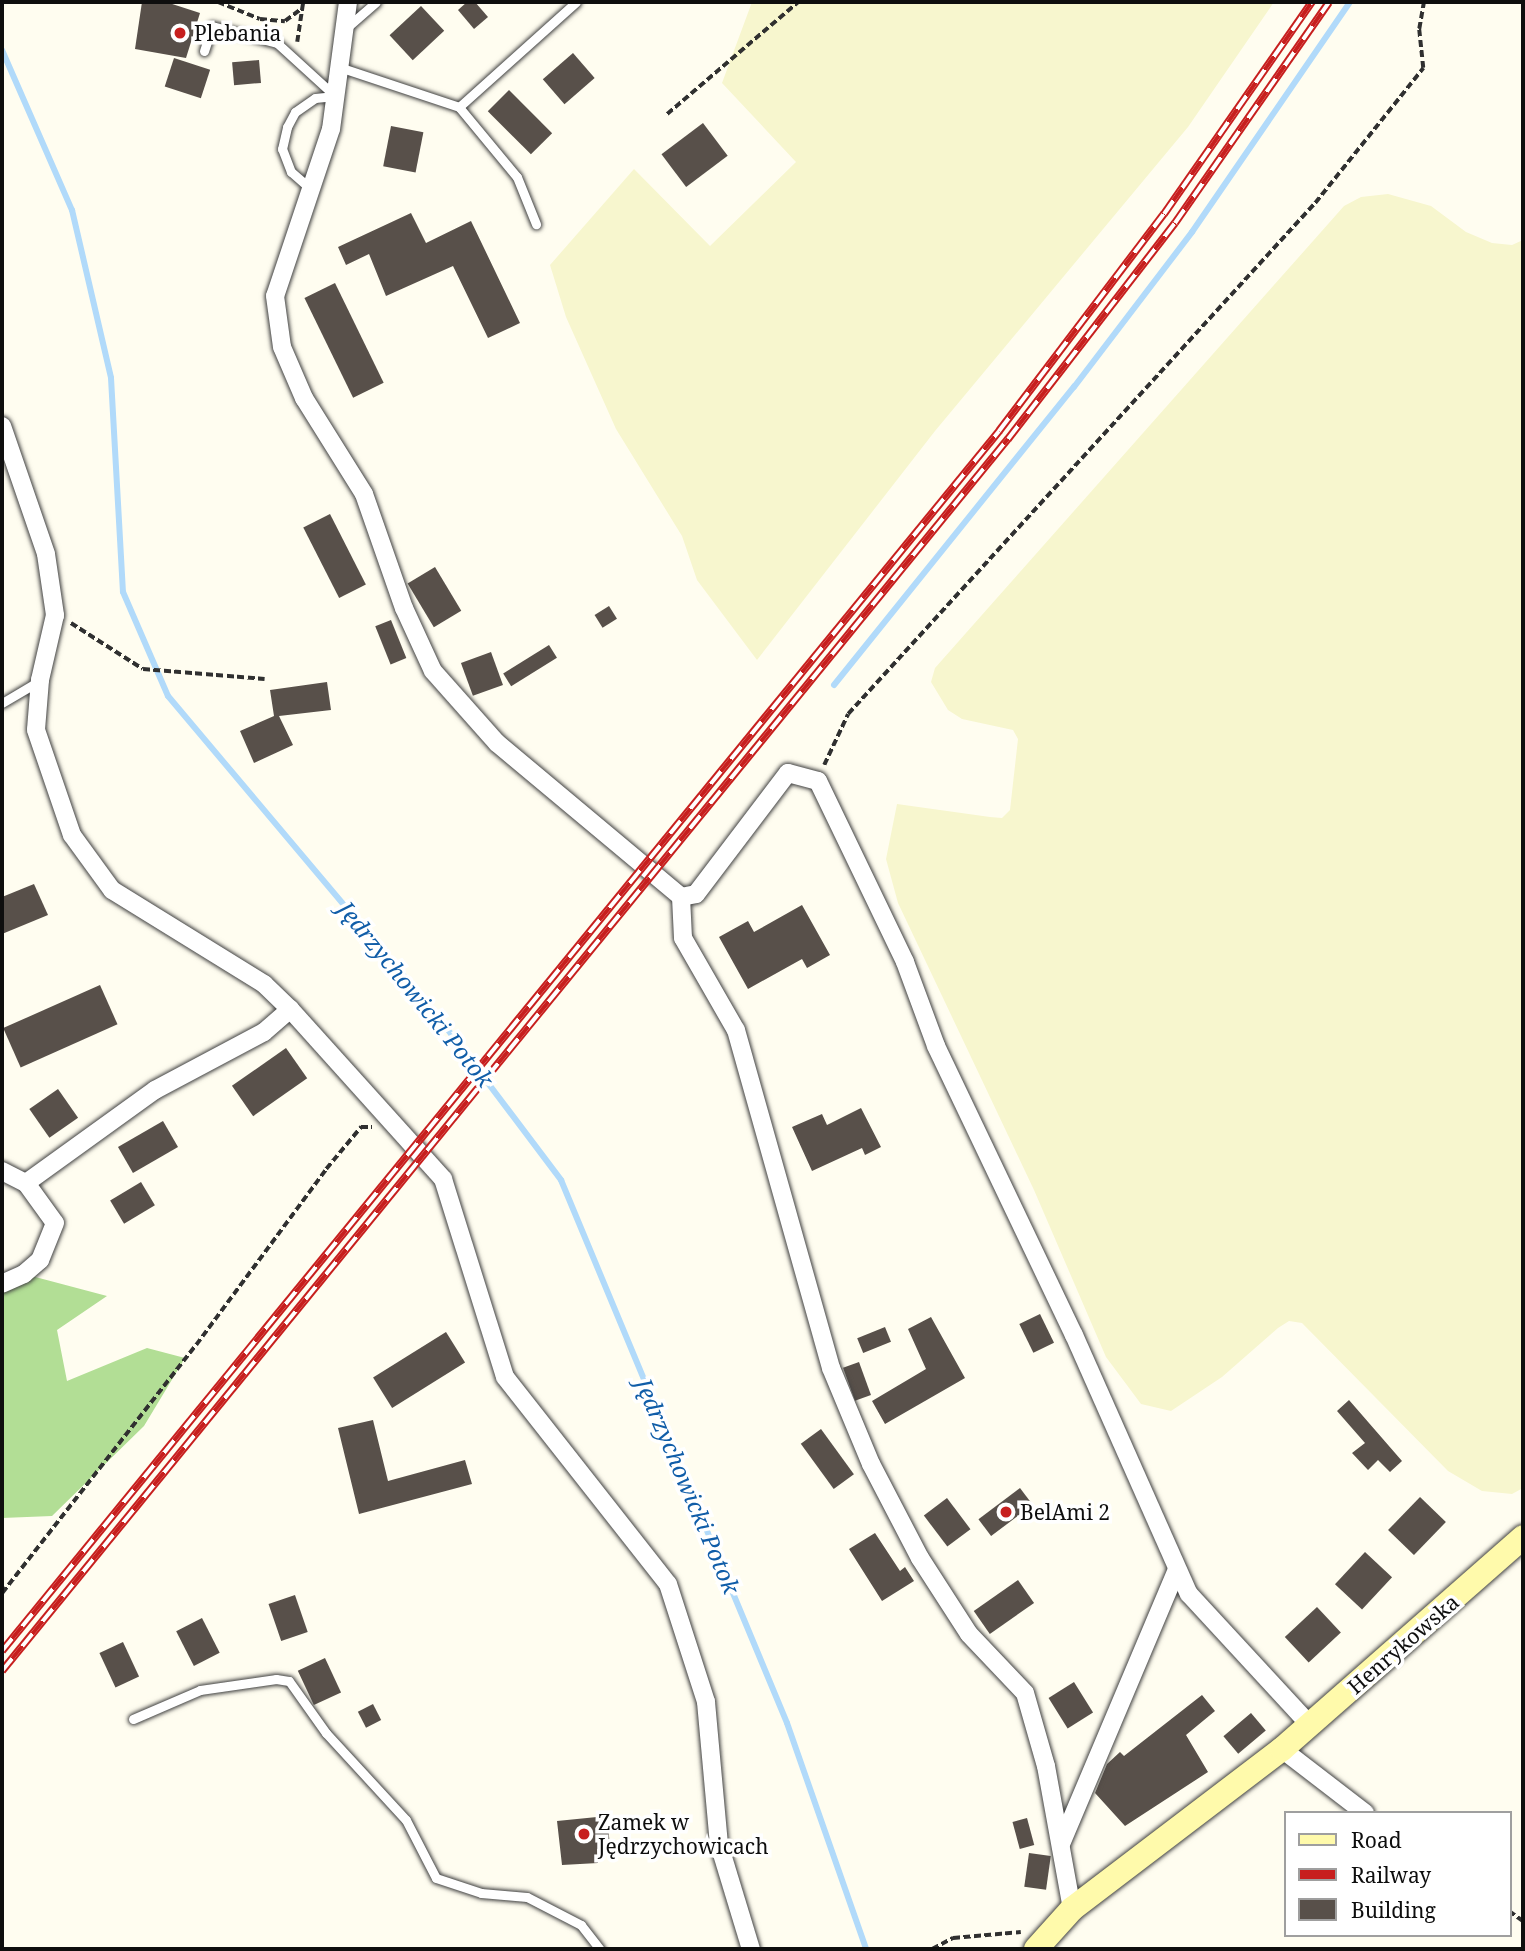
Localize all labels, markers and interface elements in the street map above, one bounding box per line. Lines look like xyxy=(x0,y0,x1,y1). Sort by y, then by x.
place label: Plebania xyxy=(194,20,281,46)
marker: Plebania xyxy=(172,25,188,41)
water label: Jędrzychowicki Potok xyxy=(333,896,499,1092)
water label: Jędrzychowicki Potok xyxy=(630,1374,746,1598)
place label: BelAmi 2 xyxy=(1020,1499,1110,1525)
marker: BelAmi 2 xyxy=(998,1504,1014,1520)
street label: Henrykowska xyxy=(1342,1589,1464,1699)
place label: Zamek w Jędrzychowicach xyxy=(598,1809,769,1859)
legend xyxy=(1284,1811,1511,1937)
marker: Zamek w Jędrzychowicach xyxy=(576,1826,592,1842)
text: Road xyxy=(1351,1826,1402,1854)
text: Railway xyxy=(1351,1861,1431,1889)
text: Building xyxy=(1351,1896,1436,1924)

